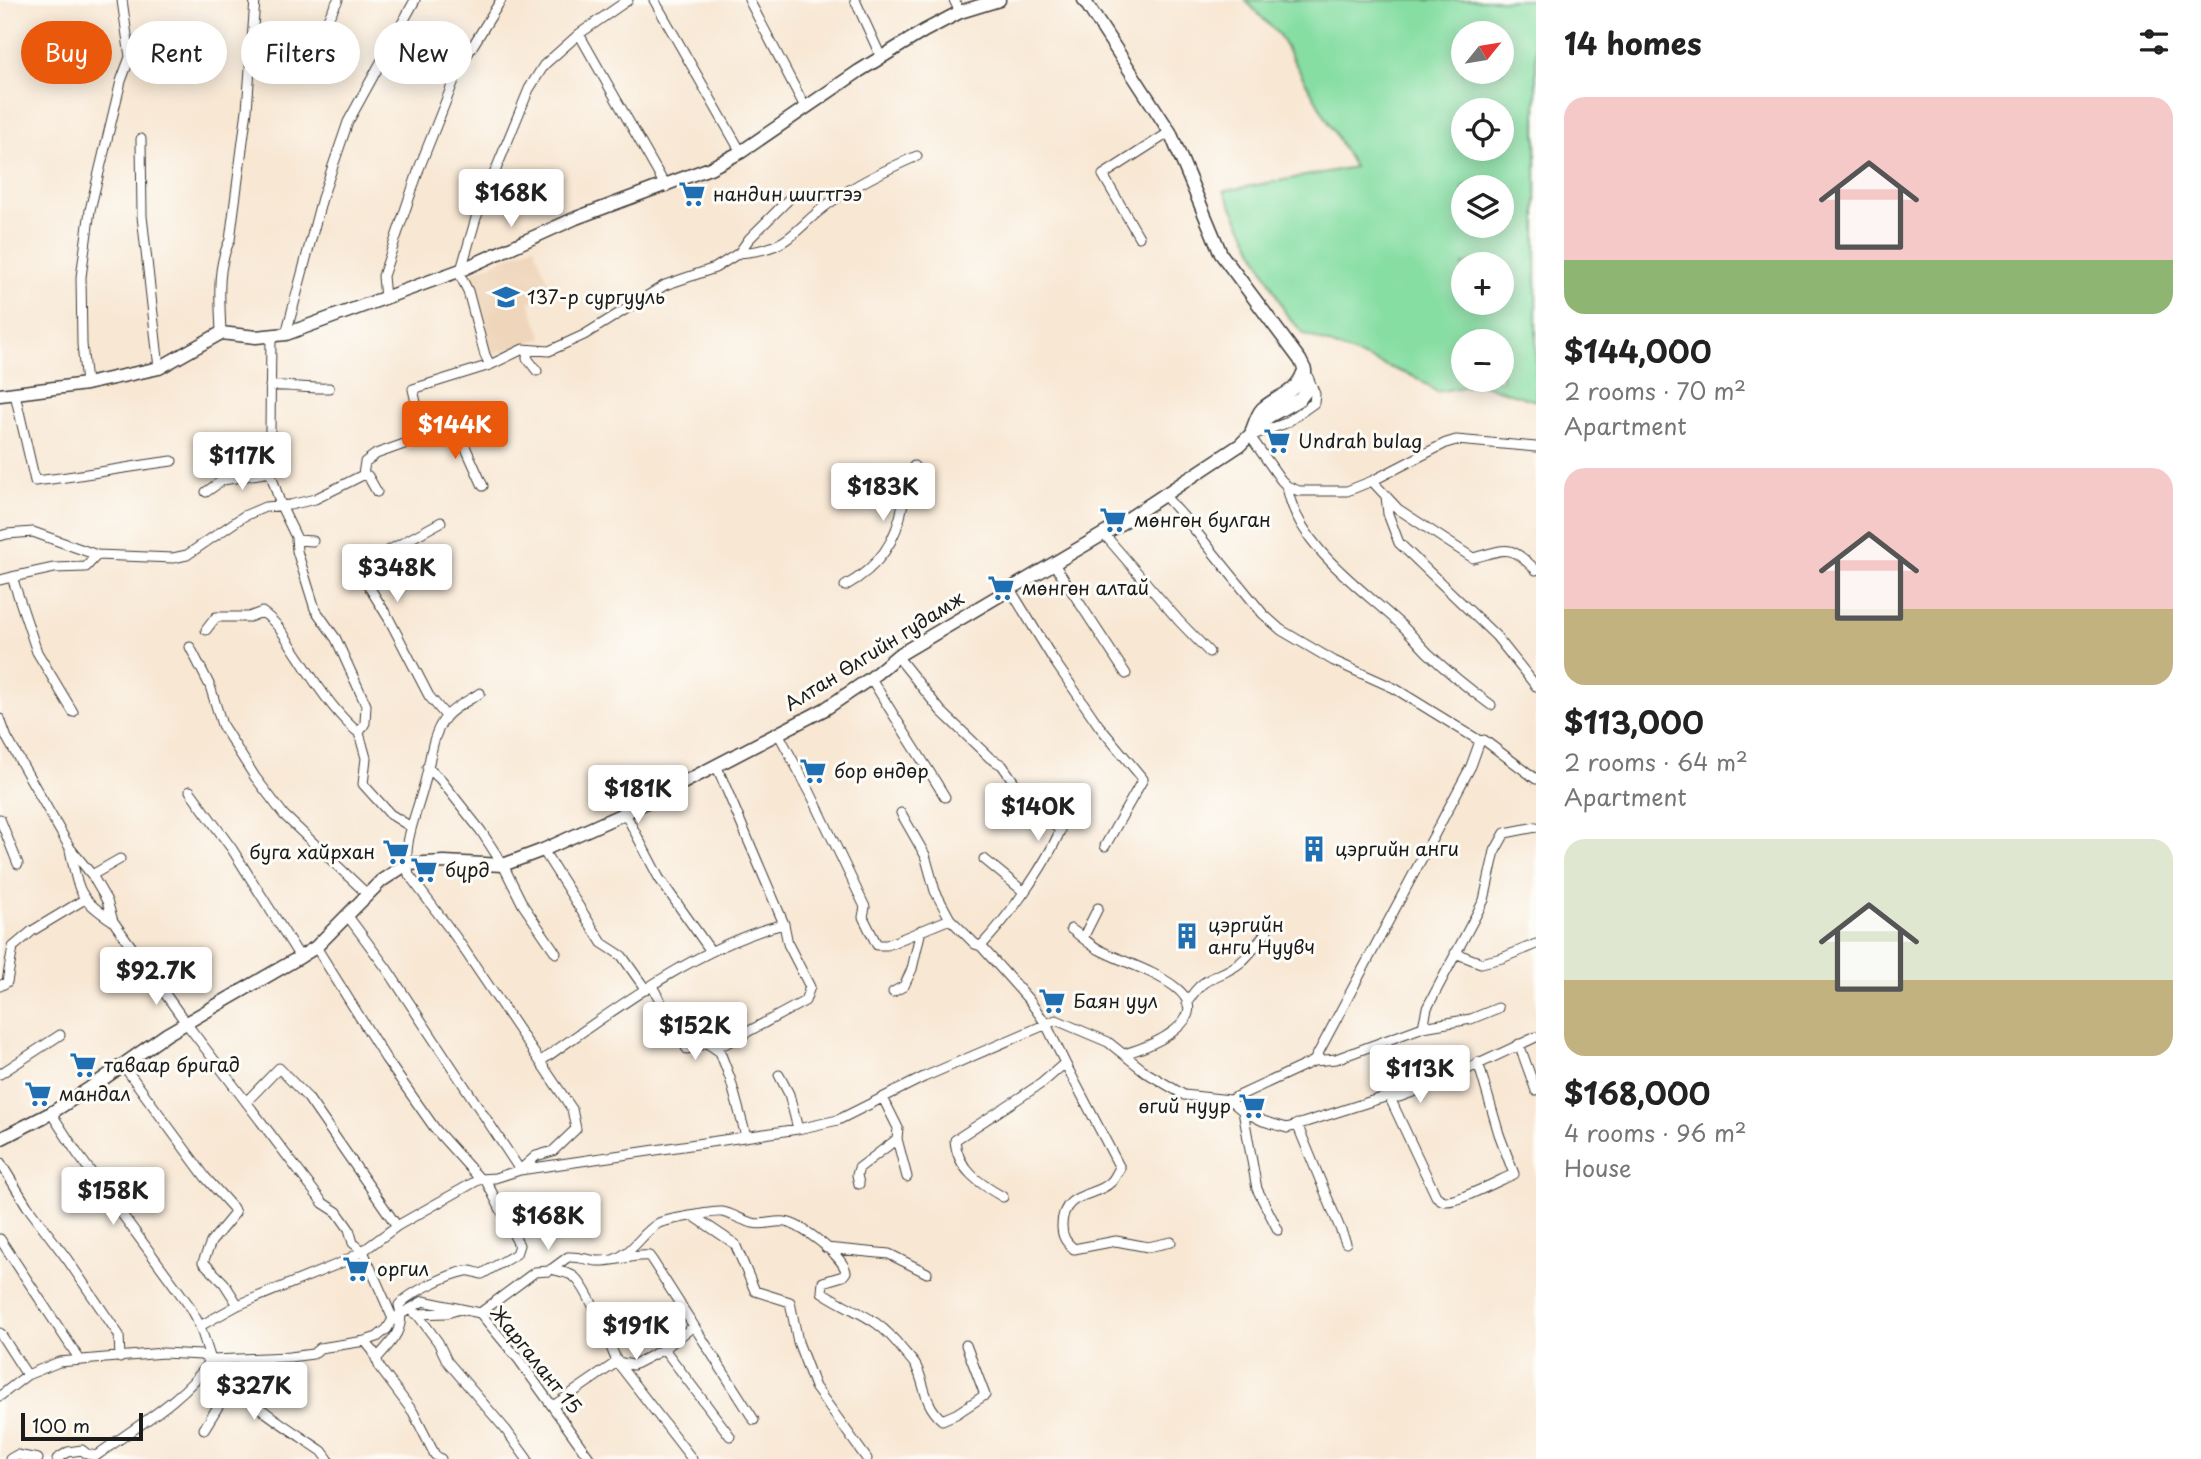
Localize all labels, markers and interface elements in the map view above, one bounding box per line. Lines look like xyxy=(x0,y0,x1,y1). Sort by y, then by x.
text: 14 homes xyxy=(1564,20,1702,65)
chip: Buy xyxy=(21,21,112,84)
chip: Rent xyxy=(126,21,227,84)
chip: Filters xyxy=(241,21,360,84)
chip: New xyxy=(374,21,472,84)
north arrow xyxy=(1451,21,1514,84)
map controls xyxy=(1451,21,1514,392)
icon: filters xyxy=(2135,23,2173,61)
button: locate xyxy=(1451,98,1514,161)
icon: home xyxy=(1806,142,1932,268)
pin: $168K xyxy=(462,170,560,229)
text: $168K xyxy=(475,174,547,209)
button: layers xyxy=(1451,175,1514,238)
supermarket icon: нандин шигтгээ xyxy=(677,179,707,209)
place label: нандин шигтгээ xyxy=(713,179,862,207)
button: + xyxy=(1451,252,1514,315)
school or university icon: 137-р сургууль xyxy=(491,282,521,312)
place label: 137-р сургууль xyxy=(527,282,665,310)
text: $144,000 xyxy=(1564,328,1712,373)
button: − xyxy=(1451,329,1514,392)
text: 2 rooms · 70 m² xyxy=(1564,373,1746,408)
pin: $144K xyxy=(406,402,504,461)
text: $144K xyxy=(418,406,492,441)
text: Apartment xyxy=(1564,408,1687,443)
supermarket icon: Undrah bulag xyxy=(1262,426,1292,456)
place label: Undrah bulag xyxy=(1298,426,1422,454)
pin: $117K xyxy=(193,433,291,492)
text: $117K xyxy=(209,437,275,472)
pin: $183K xyxy=(834,463,932,523)
text: $183K xyxy=(847,468,919,503)
supermarket icon: мөнгөн булган xyxy=(1098,505,1128,535)
place label: мөнгөн булган xyxy=(1134,505,1271,533)
icon: home xyxy=(1806,513,1932,639)
pin: $348K xyxy=(348,544,446,604)
text: $348K xyxy=(358,549,436,584)
supermarket icon: мөнгөн алтай xyxy=(986,573,1016,603)
place label: мөнгөн алтай xyxy=(1022,573,1149,601)
street label: Алтан Өлгийн гудамж xyxy=(778,583,969,717)
text: $113,000 xyxy=(1564,699,1704,744)
text: 2 rooms · 64 m² xyxy=(1564,744,1748,779)
supermarket icon: бор өндөр xyxy=(798,756,828,786)
place label: бор өндөр xyxy=(834,756,929,784)
pin: $181K xyxy=(589,766,687,825)
text: $181K xyxy=(604,770,672,805)
text: Apartment xyxy=(1564,779,1687,814)
pin: $140K xyxy=(989,784,1087,843)
text: $140K xyxy=(1001,788,1075,823)
building icon: цэргийн анги xyxy=(1299,834,1329,864)
place label: цэргийн анги xyxy=(1335,834,1459,862)
place label: буга хайрхан xyxy=(249,837,375,865)
supermarket icon: буга хайрхан xyxy=(381,837,411,867)
supermarket icon: бүрд xyxy=(409,855,439,885)
place label: бүрд xyxy=(445,855,490,883)
icon: home xyxy=(1806,884,1932,1010)
place label: цэргийн анги Нуувч xyxy=(1208,910,1315,960)
building icon: цэргийн анги Нуувч xyxy=(1172,921,1202,951)
pin: $92.7K xyxy=(99,948,213,1007)
text: $92.7K xyxy=(116,952,196,987)
supermarket icon: Баян уул xyxy=(1037,986,1067,1016)
place label: Баян уул xyxy=(1073,986,1158,1014)
pin: $152K xyxy=(646,1002,744,1062)
text: $152K xyxy=(659,1007,731,1042)
pin: $113K xyxy=(1371,1046,1469,1105)
supermarket icon: таваар бригад xyxy=(68,1050,98,1080)
place label: таваар бригад xyxy=(104,1050,240,1078)
text: $113K xyxy=(1386,1050,1454,1085)
text: $168,000 xyxy=(1564,1070,1710,1115)
supermarket icon: мандал xyxy=(23,1079,53,1109)
place label: мандал xyxy=(59,1079,131,1107)
place label: өгий нуур xyxy=(1138,1091,1231,1119)
supermarket icon: өгий нуур xyxy=(1237,1091,1267,1121)
text: 4 rooms · 96 m² xyxy=(1564,1115,1747,1150)
text: House xyxy=(1564,1150,1631,1185)
pin: $158K xyxy=(64,1168,162,1227)
text: $158K xyxy=(77,1172,149,1207)
pin: $168K xyxy=(499,1192,597,1252)
text: $168K xyxy=(512,1197,584,1232)
supermarket icon: оргил xyxy=(341,1254,371,1284)
place label: оргил xyxy=(377,1254,429,1282)
street label: Жаргалант 15 xyxy=(484,1299,589,1419)
pin: $191K xyxy=(587,1302,685,1362)
text: $191K xyxy=(602,1307,670,1342)
pin: $327K xyxy=(205,1362,303,1422)
text: $327K xyxy=(216,1367,292,1402)
scale bar xyxy=(21,1410,144,1442)
text: 100 m xyxy=(32,1411,90,1439)

